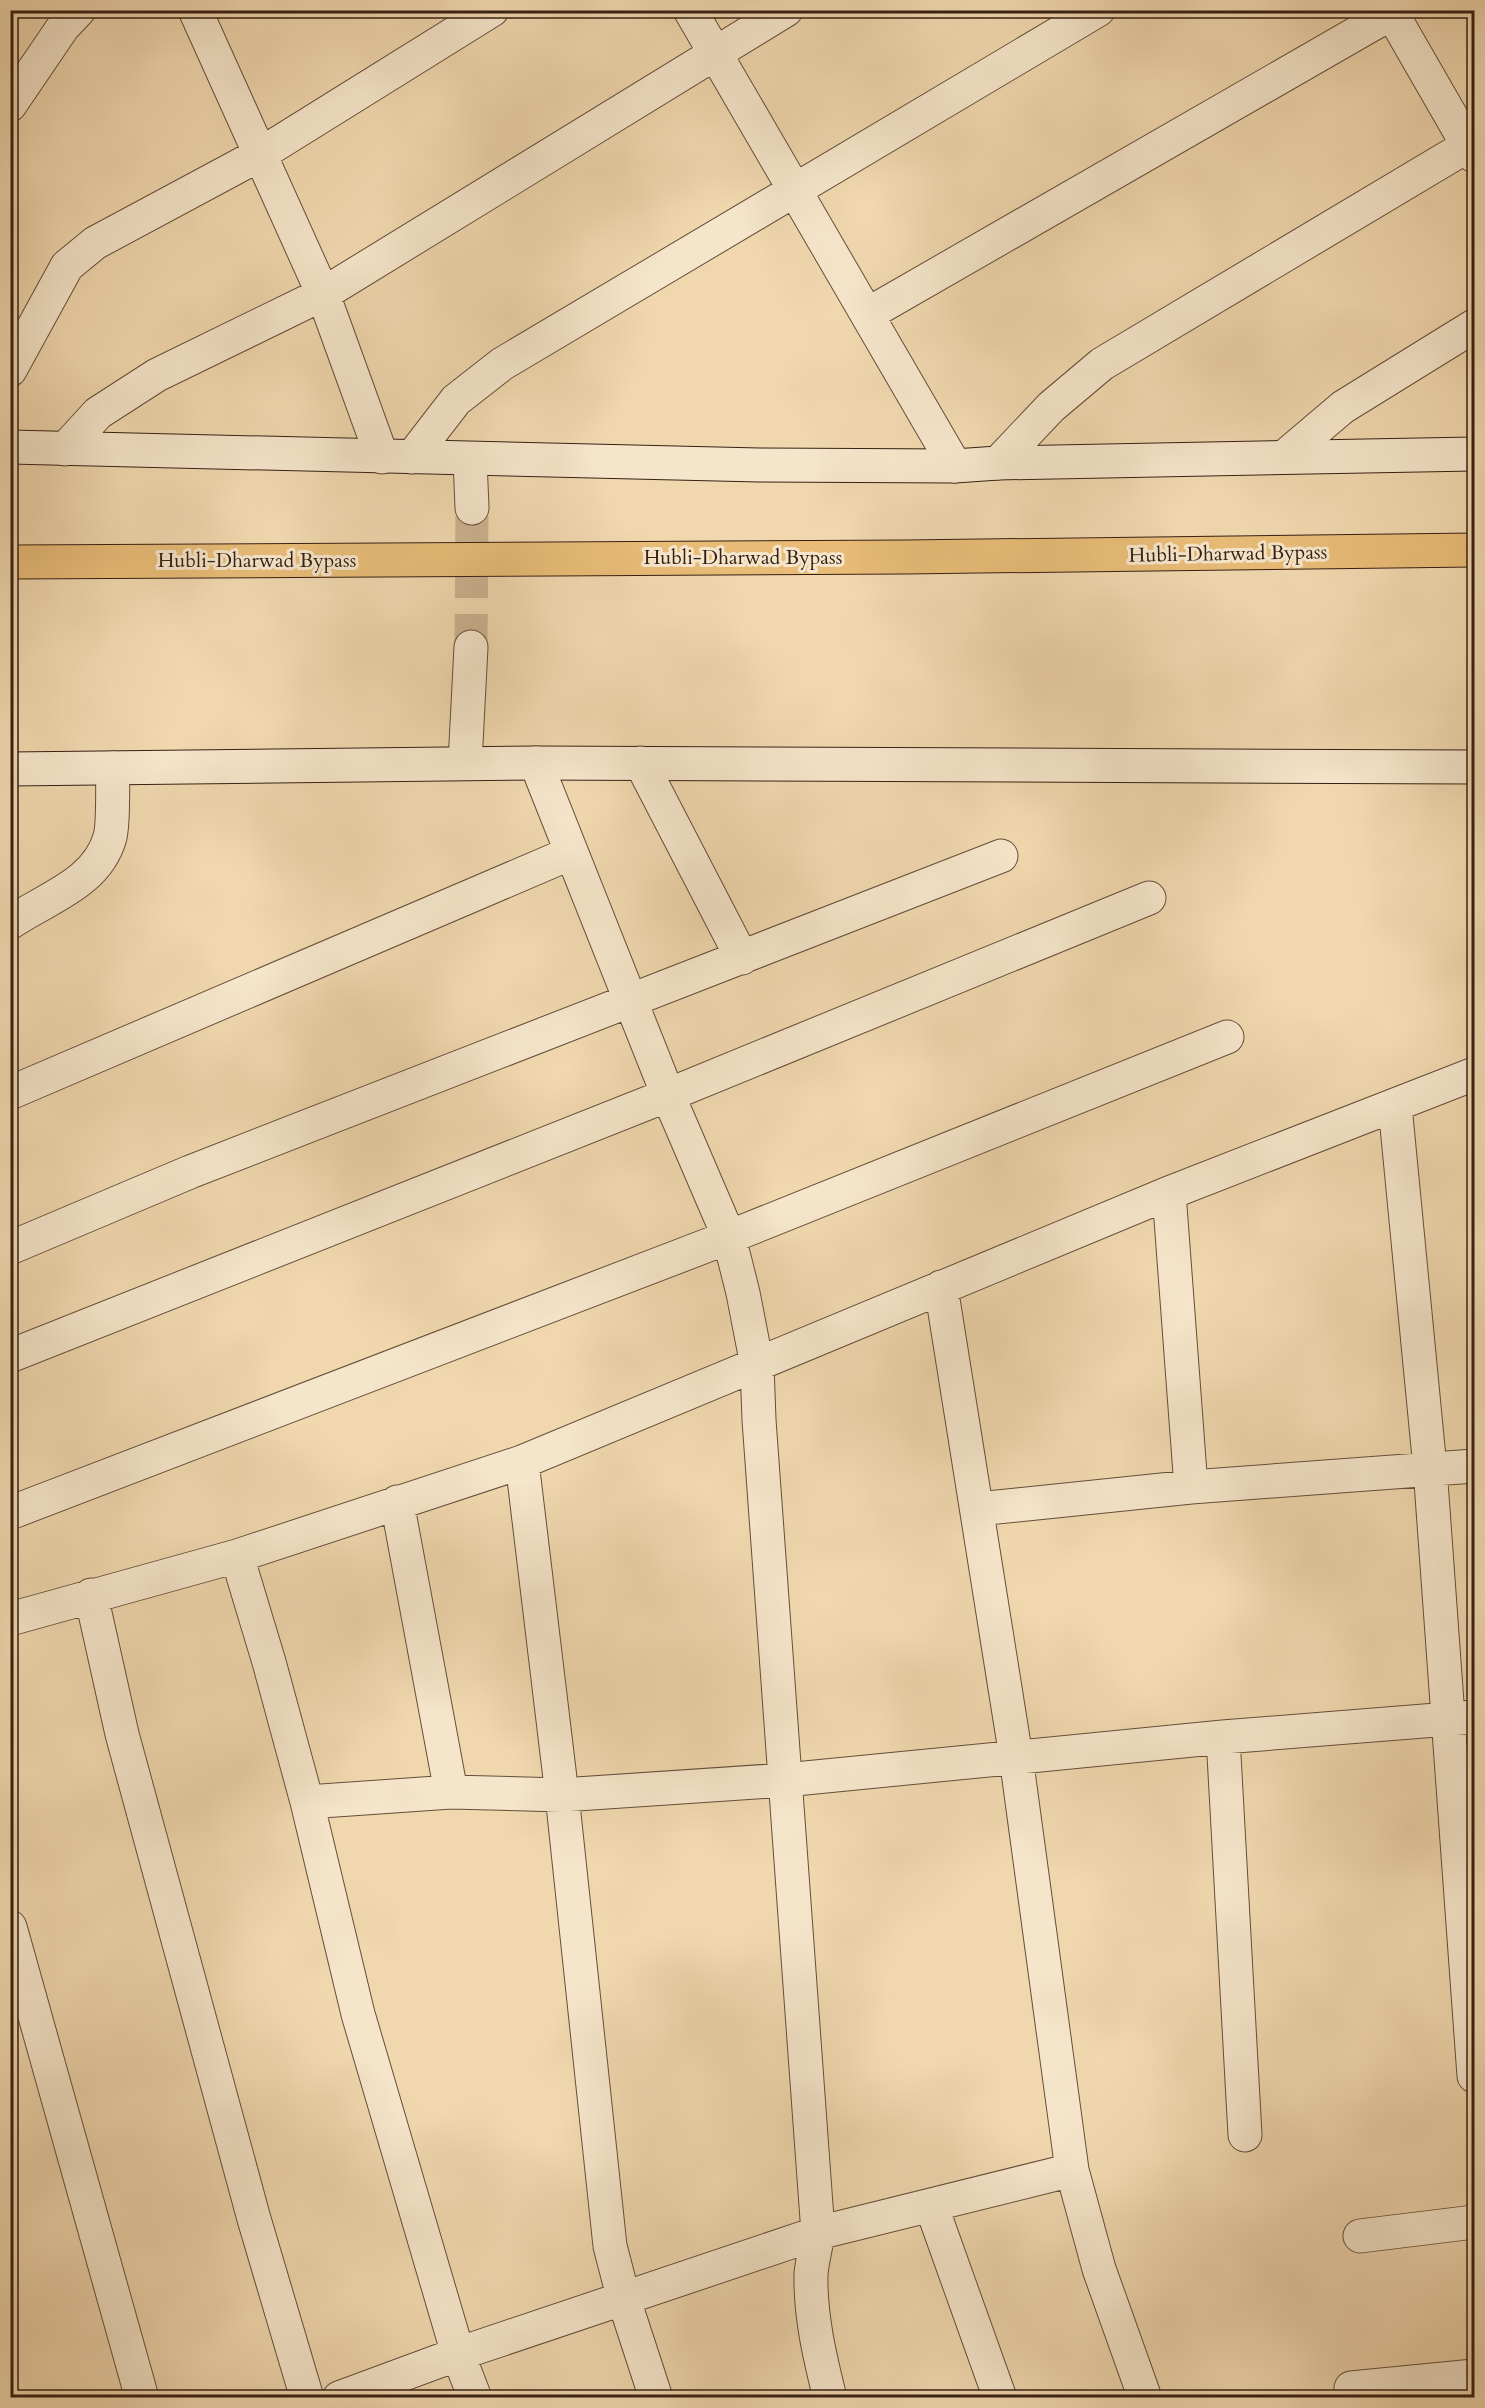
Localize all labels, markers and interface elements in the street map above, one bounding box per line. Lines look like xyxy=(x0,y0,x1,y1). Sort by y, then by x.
street label: Hubli-Dharwad Bypass xyxy=(1128,538,1328,569)
street label: Hubli-Dharwad Bypass xyxy=(644,544,842,571)
street label: Hubli-Dharwad Bypass xyxy=(158,547,356,574)

